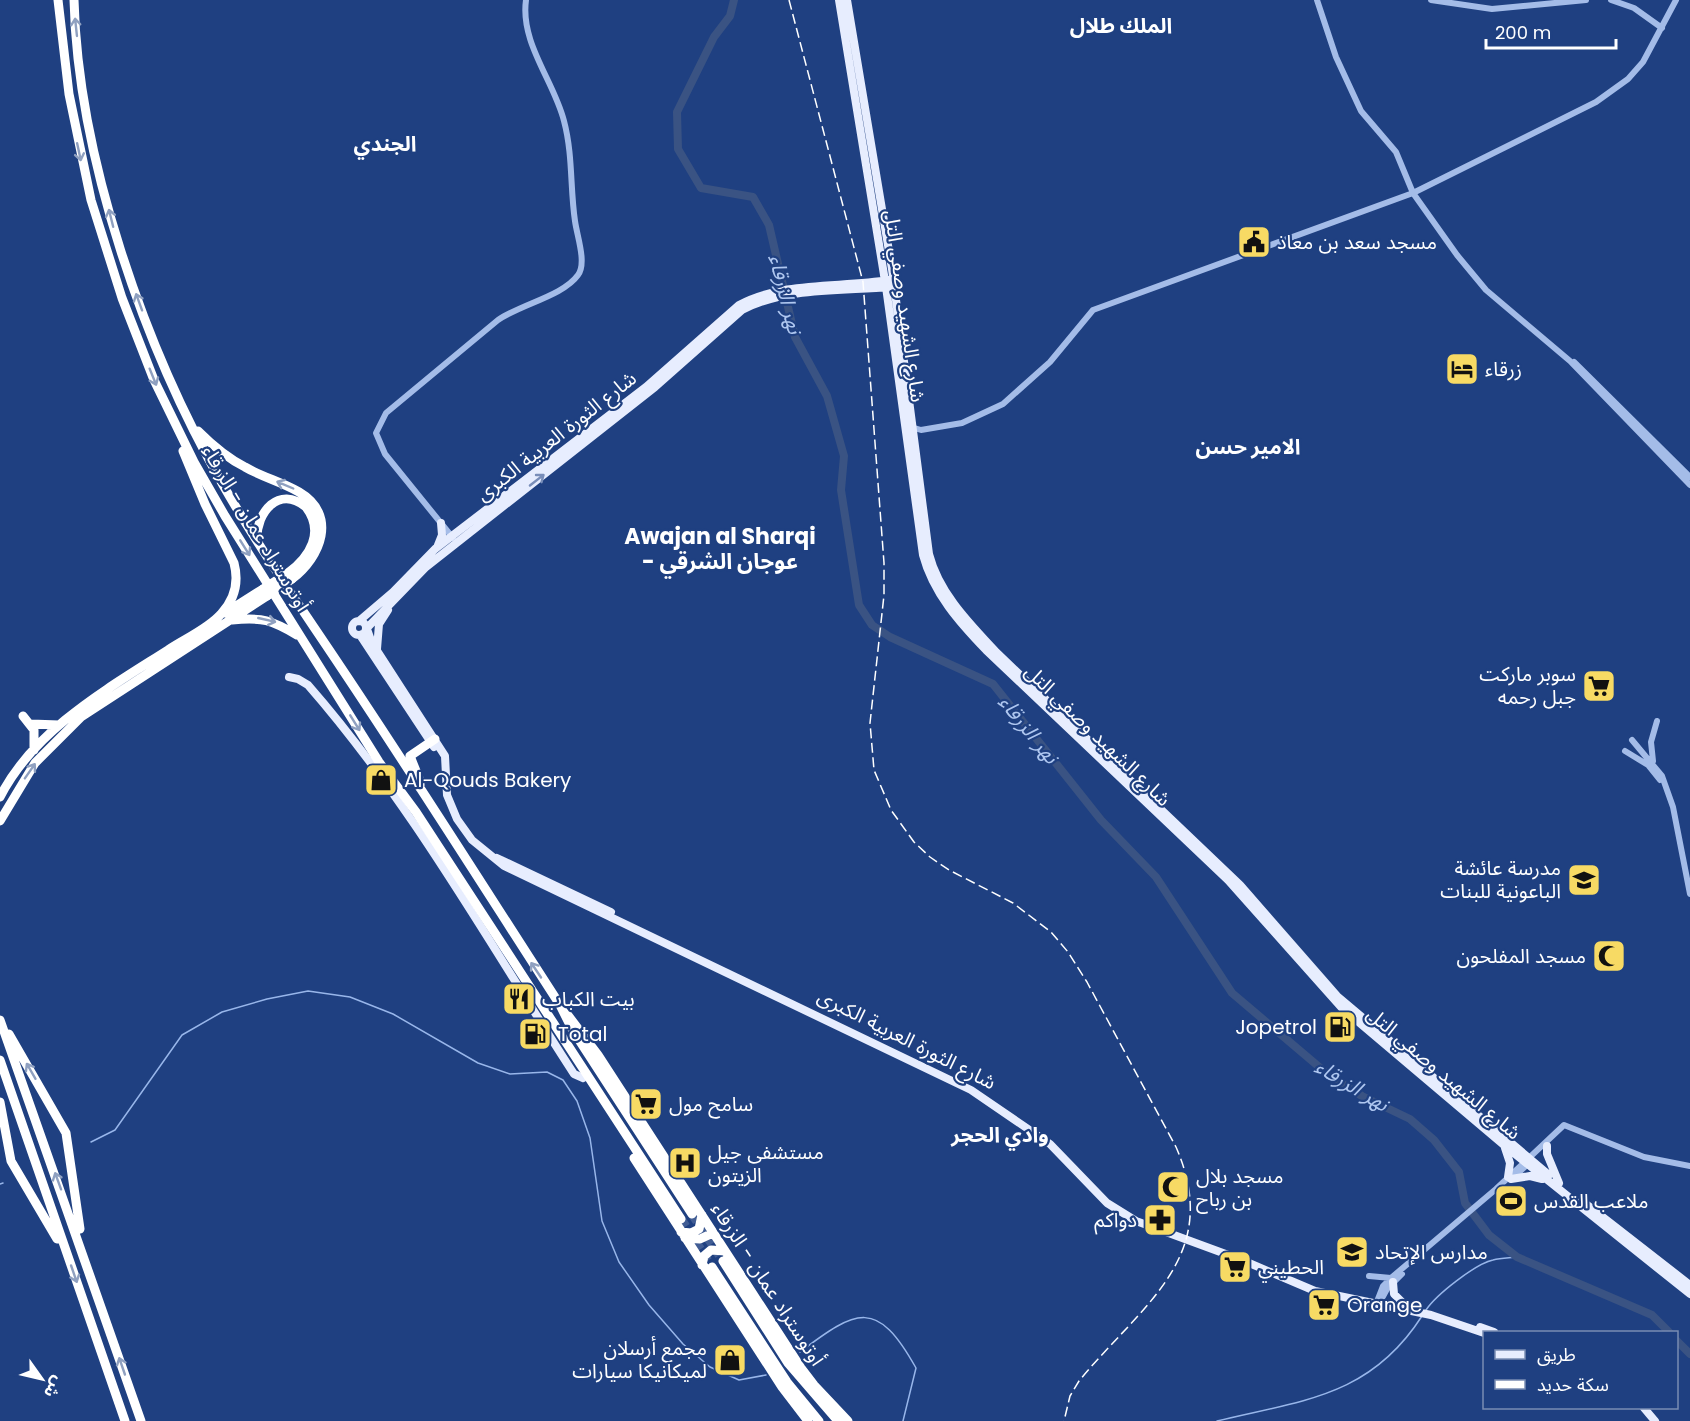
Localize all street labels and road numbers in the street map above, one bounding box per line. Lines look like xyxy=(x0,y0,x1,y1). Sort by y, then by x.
street label: شارع الشهيد وصفي التل xyxy=(876,208,932,404)
street label: شارع الثورة العربية الكبرى xyxy=(470,364,643,508)
street label: أوتوستراد عمان - الزرقاء xyxy=(195,439,317,617)
street label: شارع الشهيد وصفي التل xyxy=(1017,658,1177,814)
street label: شارع الثورة العربية الكبرى xyxy=(812,982,1001,1097)
street label: شارع الشهيد وصفي التل xyxy=(1360,1000,1527,1147)
street label: أوتوستراد عمان - الزرقاء xyxy=(705,1197,831,1371)

